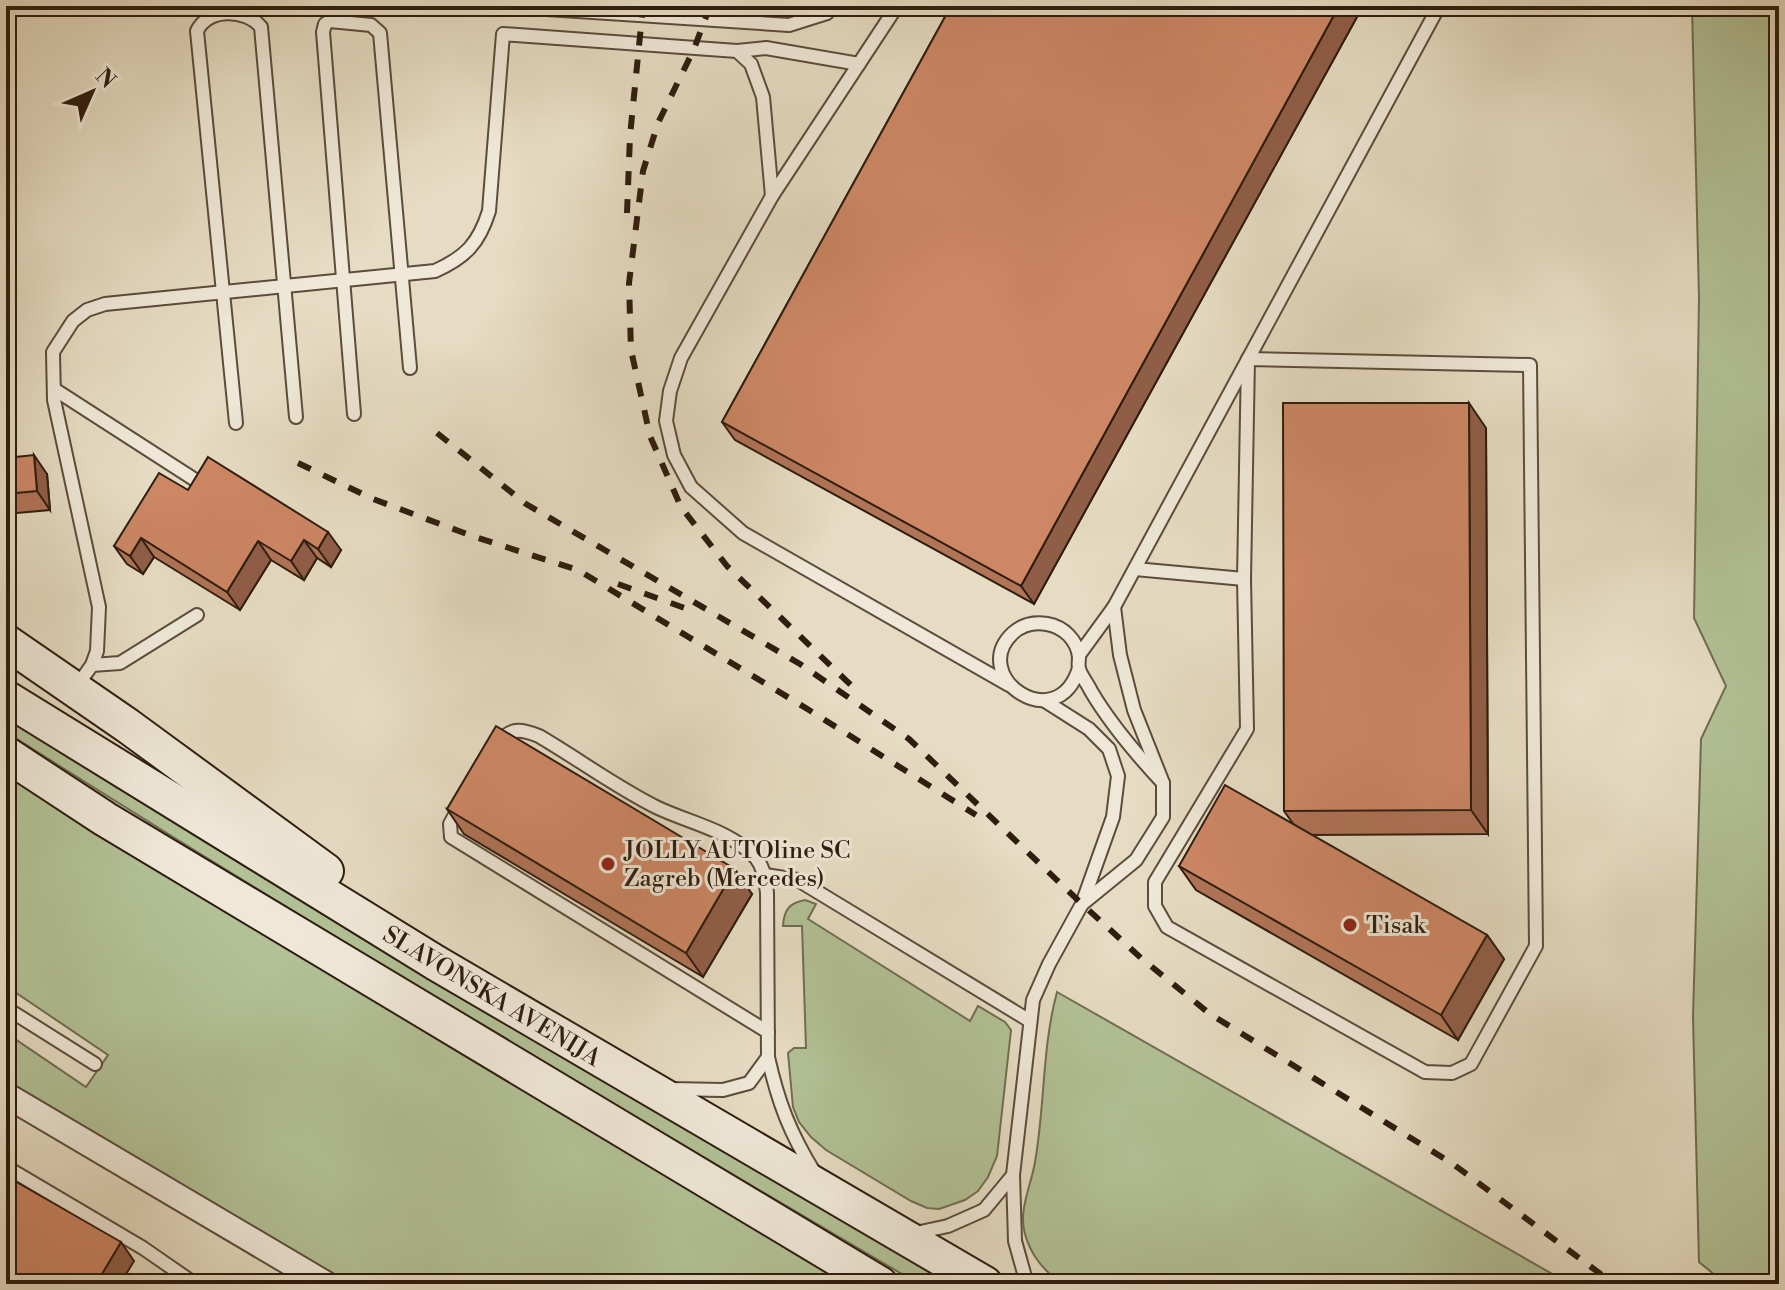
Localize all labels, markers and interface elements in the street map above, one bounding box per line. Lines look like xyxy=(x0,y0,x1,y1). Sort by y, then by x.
north arrow xyxy=(52,52,132,132)
text: N xyxy=(89,63,121,95)
place label: JOLLY AUTOline SC Zagreb (Mercedes) xyxy=(623,836,851,894)
marker: JOLLY AUTOline SC Zagreb (Mercedes) xyxy=(599,855,617,873)
place label: Tisak xyxy=(1366,911,1427,941)
marker: Tisak xyxy=(1341,916,1359,934)
street label: SLAVONSKA AVENIJA xyxy=(377,920,606,1074)

